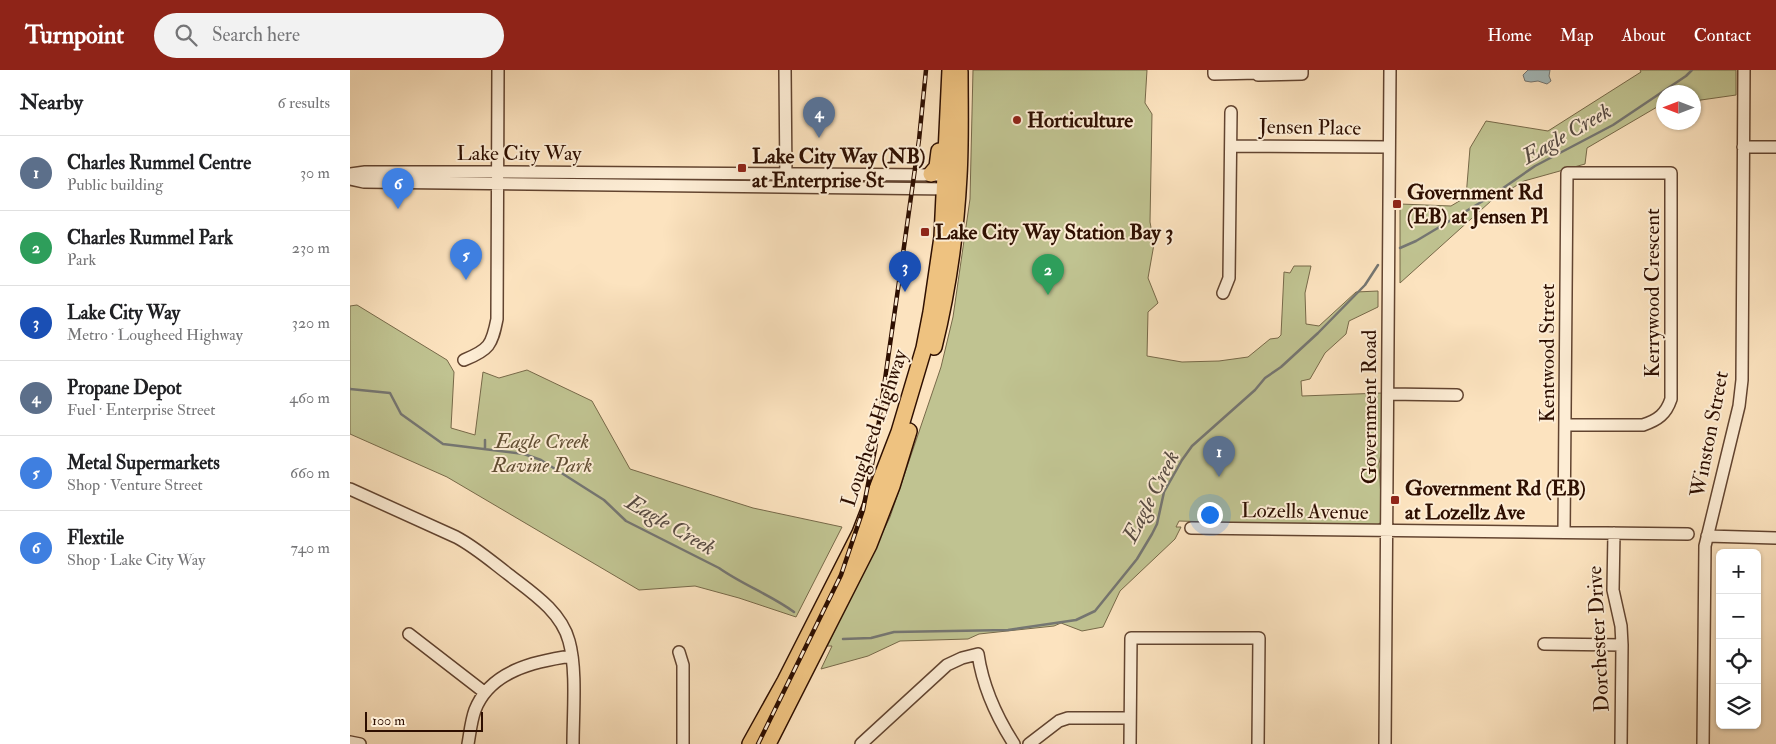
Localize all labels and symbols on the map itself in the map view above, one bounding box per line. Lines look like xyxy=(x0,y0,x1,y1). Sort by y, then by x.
north arrow xyxy=(1656,85,1701,130)
pin: 4 xyxy=(803,97,835,138)
water label: Eagle Creek xyxy=(1515,97,1616,172)
place label: Horticulture xyxy=(1027,107,1133,134)
street label: Jensen Place xyxy=(1258,113,1362,142)
marker: Horticulture xyxy=(1011,114,1023,126)
street label: Lake City Way xyxy=(456,140,582,167)
place label: Lake City Way (NB) at Enterprise St xyxy=(752,143,926,194)
marker: Lake City Way (NB) at Enterprise St xyxy=(736,162,748,174)
pin: 6 xyxy=(382,168,414,209)
place label: Government Rd (EB) at Jensen Pl xyxy=(1407,179,1549,230)
marker: Government Rd (EB) at Jensen Pl xyxy=(1391,198,1403,210)
street label: Kerrywood Crescent xyxy=(1639,208,1666,378)
place label: Lake City Way Station Bay 3 xyxy=(935,219,1173,246)
marker: Lake City Way Station Bay 3 xyxy=(919,226,931,238)
pin: 5 xyxy=(450,239,482,280)
pin: 3 xyxy=(889,251,921,292)
pin: 2 xyxy=(1032,254,1064,295)
street label: Kentwood Street xyxy=(1534,283,1561,423)
street label: Government Road xyxy=(1356,329,1383,484)
street label: Lougheed Highway xyxy=(835,345,914,510)
street label: Winston Street xyxy=(1684,369,1735,500)
park label: Eagle Creek Ravine Park xyxy=(491,428,592,479)
pin: 1 xyxy=(1203,436,1235,477)
water label: Eagle Creek xyxy=(1115,446,1186,549)
place label: Government Rd (EB) at Lozellz Ave xyxy=(1405,475,1586,526)
water label: Eagle Creek xyxy=(619,487,720,562)
marker: Government Rd (EB) at Lozellz Ave xyxy=(1389,494,1401,506)
street label: Lozells Avenue xyxy=(1241,497,1369,526)
your location xyxy=(1197,502,1223,528)
street label: Dorchester Drive xyxy=(1581,565,1616,713)
scale bar xyxy=(365,709,482,732)

